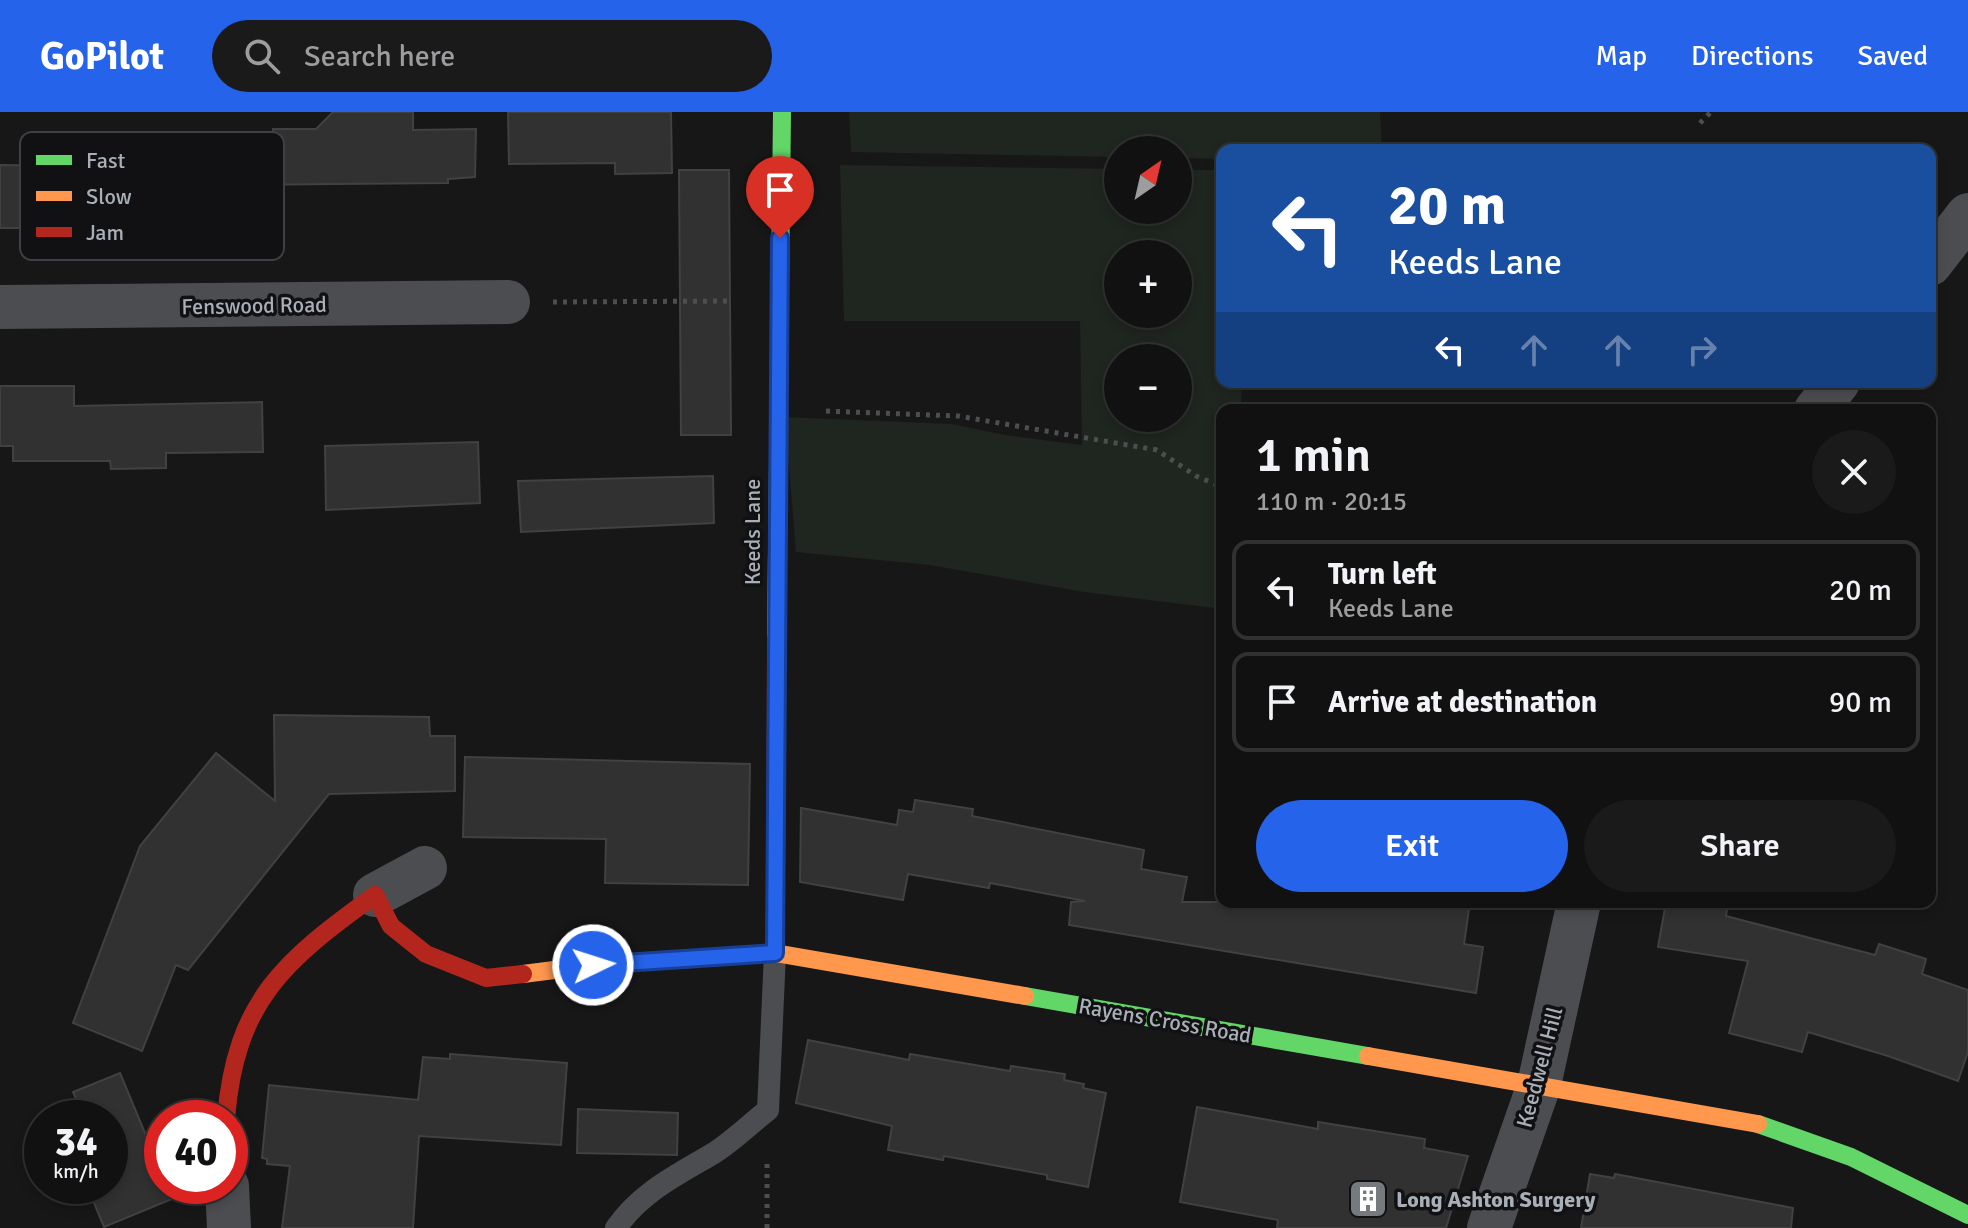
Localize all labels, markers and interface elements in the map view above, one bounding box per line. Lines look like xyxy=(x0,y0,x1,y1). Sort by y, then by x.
search box xyxy=(212,20,772,92)
text: GoPilot xyxy=(40,33,164,80)
icon: search xyxy=(240,34,284,78)
text: Search here xyxy=(304,38,455,75)
text: Map xyxy=(1595,39,1647,73)
text: Directions xyxy=(1691,39,1813,73)
text: Saved xyxy=(1857,39,1928,73)
legend xyxy=(20,132,284,260)
north arrow xyxy=(1104,136,1192,224)
map controls xyxy=(1104,136,1192,432)
text: Fast xyxy=(86,147,126,174)
pin xyxy=(746,156,814,238)
icon: arrive xyxy=(758,168,802,212)
text: 20 m xyxy=(1388,171,1506,240)
icon: left xyxy=(1256,176,1360,280)
text: Slow xyxy=(86,183,132,210)
text: Jam xyxy=(86,219,124,246)
button: + xyxy=(1104,240,1192,328)
text: Keeds Lane xyxy=(1388,240,1562,285)
street label: Fenswood Road xyxy=(181,291,327,320)
icon: left xyxy=(1428,328,1472,372)
icon: ahead xyxy=(1512,328,1556,372)
icon: ahead xyxy=(1596,328,1640,372)
icon: right xyxy=(1680,328,1724,372)
button: − xyxy=(1104,344,1192,432)
text: 1 min xyxy=(1256,426,1371,485)
button: close xyxy=(1812,430,1896,514)
street label: Keeds Lane xyxy=(739,479,766,585)
text: 110 m · 20:15 xyxy=(1256,486,1407,518)
text: Turn left xyxy=(1328,556,1437,593)
icon: left xyxy=(1260,568,1304,612)
text: 20 m xyxy=(1829,572,1892,609)
text: Keeds Lane xyxy=(1328,593,1454,625)
icon: arrive xyxy=(1260,680,1304,724)
text: Arrive at destination xyxy=(1328,684,1597,721)
text: 90 m xyxy=(1829,684,1892,721)
button: Exit xyxy=(1256,800,1568,892)
button: Share xyxy=(1584,800,1896,892)
position arrow xyxy=(551,923,635,1007)
street label: Rayens Cross Road xyxy=(1076,992,1253,1049)
street label: Keedwell Hill xyxy=(1510,1004,1569,1131)
speed limit sign: 40 xyxy=(144,1100,248,1204)
text: 34 xyxy=(54,1117,98,1167)
text: km/h xyxy=(53,1159,99,1184)
building icon: Long Ashton Surgery xyxy=(1347,1178,1389,1220)
place label: Long Ashton Surgery xyxy=(1396,1186,1596,1213)

